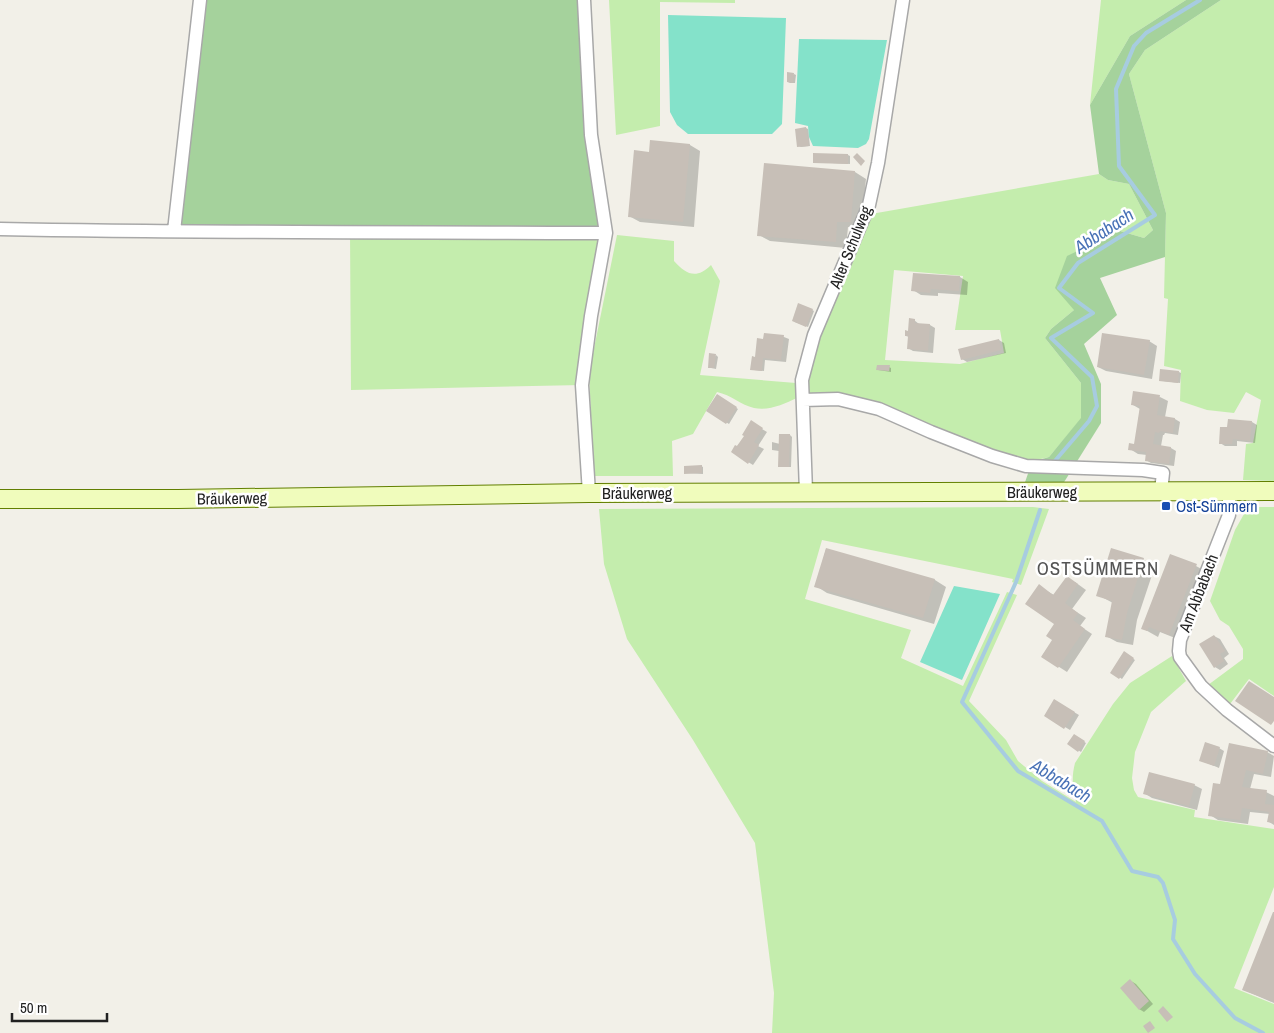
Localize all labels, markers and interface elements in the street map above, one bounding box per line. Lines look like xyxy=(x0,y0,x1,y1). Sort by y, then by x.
street label: Alter Schulweg xyxy=(823,202,877,293)
water label: Abbabach xyxy=(1068,202,1138,260)
street label: Bräukerweg xyxy=(1007,481,1078,503)
street label: Bräukerweg xyxy=(602,482,673,504)
street label: Bräukerweg xyxy=(197,486,268,510)
place label: Ost-Sümmern xyxy=(1176,495,1258,517)
marker: Ost-Sümmern xyxy=(1160,500,1172,512)
street label: Am Abbabach xyxy=(1173,551,1223,636)
district label: OSTSÜMMERN xyxy=(1037,555,1159,581)
water label: Abbabach xyxy=(1025,752,1096,808)
scale bar xyxy=(12,990,108,1022)
text: 50 m xyxy=(20,997,47,1018)

